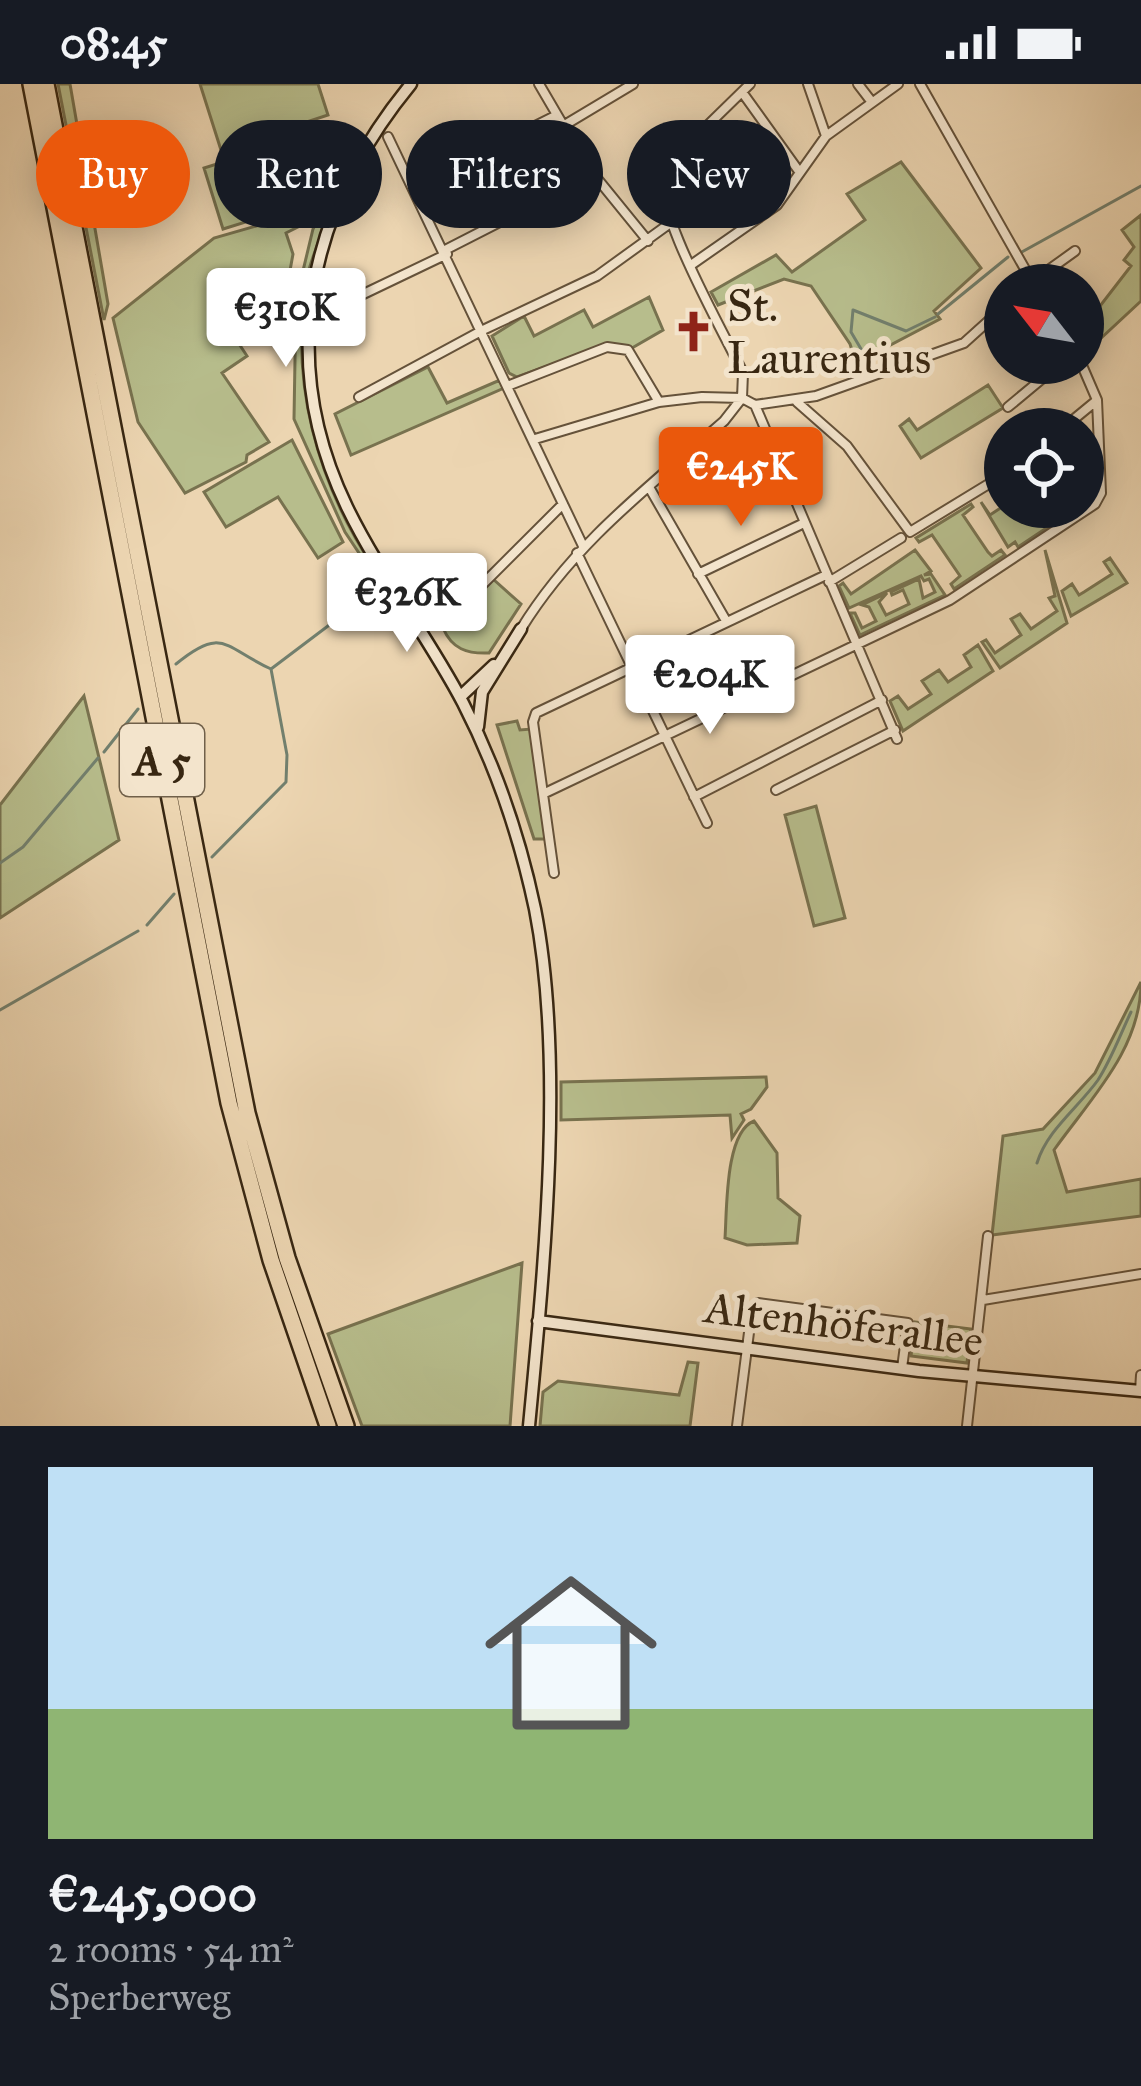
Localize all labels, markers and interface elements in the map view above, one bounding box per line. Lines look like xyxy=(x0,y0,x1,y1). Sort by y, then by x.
text: 08:45 xyxy=(60,15,167,70)
chip: Buy xyxy=(36,120,190,228)
chip: Rent xyxy=(214,120,382,228)
chip: Filters xyxy=(406,120,603,228)
chip: New xyxy=(627,120,791,228)
north arrow xyxy=(984,264,1104,384)
map controls xyxy=(984,264,1104,528)
pin: €310K xyxy=(202,268,370,370)
place label: St. Laurentius xyxy=(727,278,931,385)
text: €310K xyxy=(234,283,338,331)
church icon: St. Laurentius xyxy=(670,308,716,354)
button: locate xyxy=(984,408,1104,528)
pin: €245K xyxy=(657,427,825,529)
text: €245K xyxy=(686,442,796,490)
pin: €326K xyxy=(323,553,491,655)
text: €326K xyxy=(354,568,460,616)
pin: €204K xyxy=(626,635,794,737)
text: €204K xyxy=(653,650,767,698)
road number: A 5 xyxy=(120,724,204,796)
street label: Altenhöferallee xyxy=(700,1279,986,1368)
icon: home xyxy=(463,1545,679,1761)
text: €245,000 xyxy=(48,1863,257,1925)
text: 2 rooms · 54 m² xyxy=(48,1925,293,1973)
text: Sperberweg xyxy=(48,1973,231,2021)

